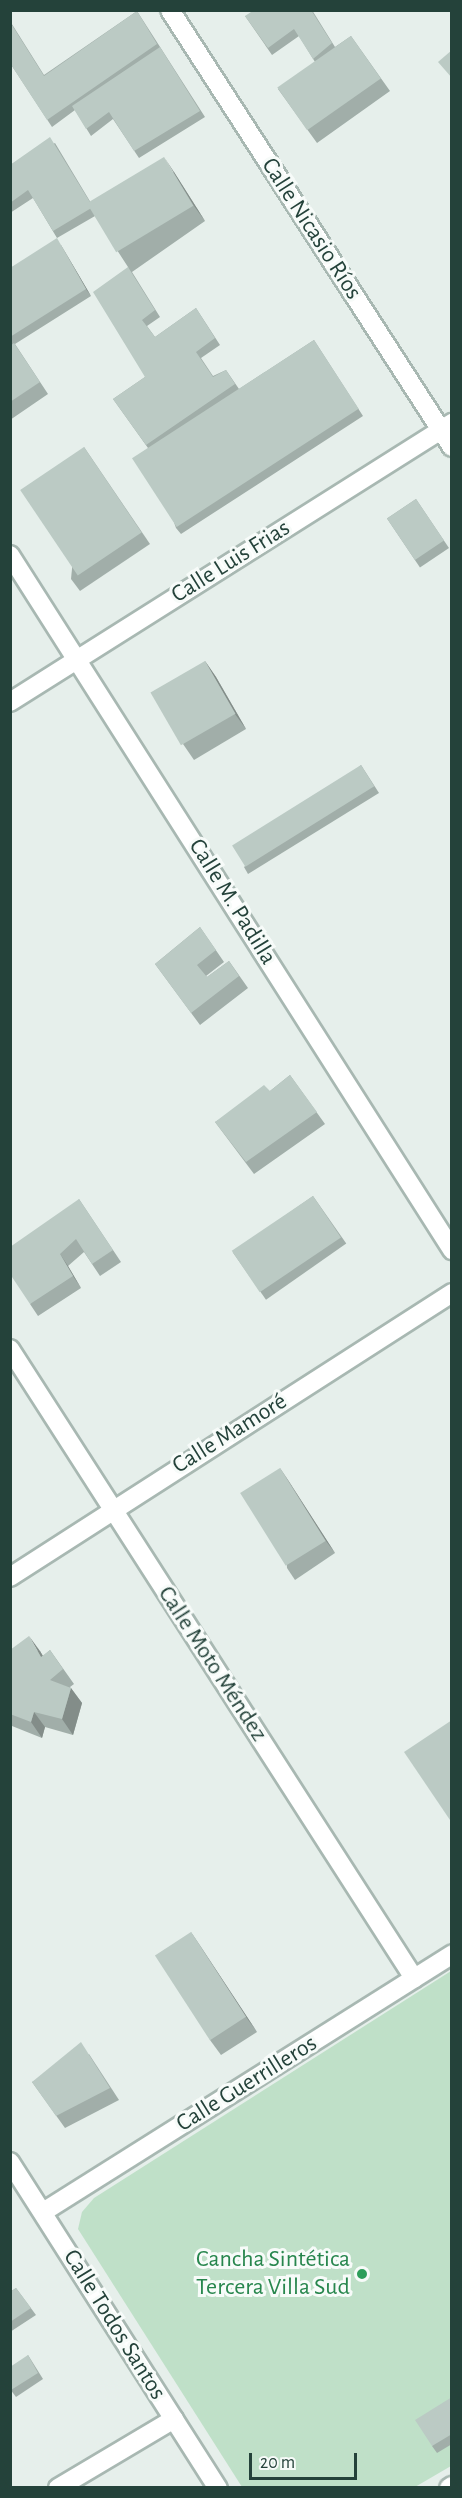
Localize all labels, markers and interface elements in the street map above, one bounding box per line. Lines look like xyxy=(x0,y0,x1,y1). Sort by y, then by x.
street label: Calle Nicasio Ríos xyxy=(255,153,367,305)
street label: Calle Luis Frias xyxy=(166,514,296,610)
street label: Calle M. Padilla xyxy=(182,834,282,970)
street label: Calle Mamoré xyxy=(167,1387,293,1481)
street label: Calle Moto Méndez xyxy=(151,1581,273,1747)
street label: Calle Guerrilleros xyxy=(171,2029,323,2139)
street label: Calle Todos Santos xyxy=(56,2245,172,2405)
place label: Cancha Sintética Tercera Villa Sud xyxy=(196,2246,350,2302)
marker: Cancha Sintética Tercera Villa Sud xyxy=(355,2267,369,2281)
scale bar xyxy=(252,2441,360,2479)
text: 20 m xyxy=(260,2454,295,2472)

